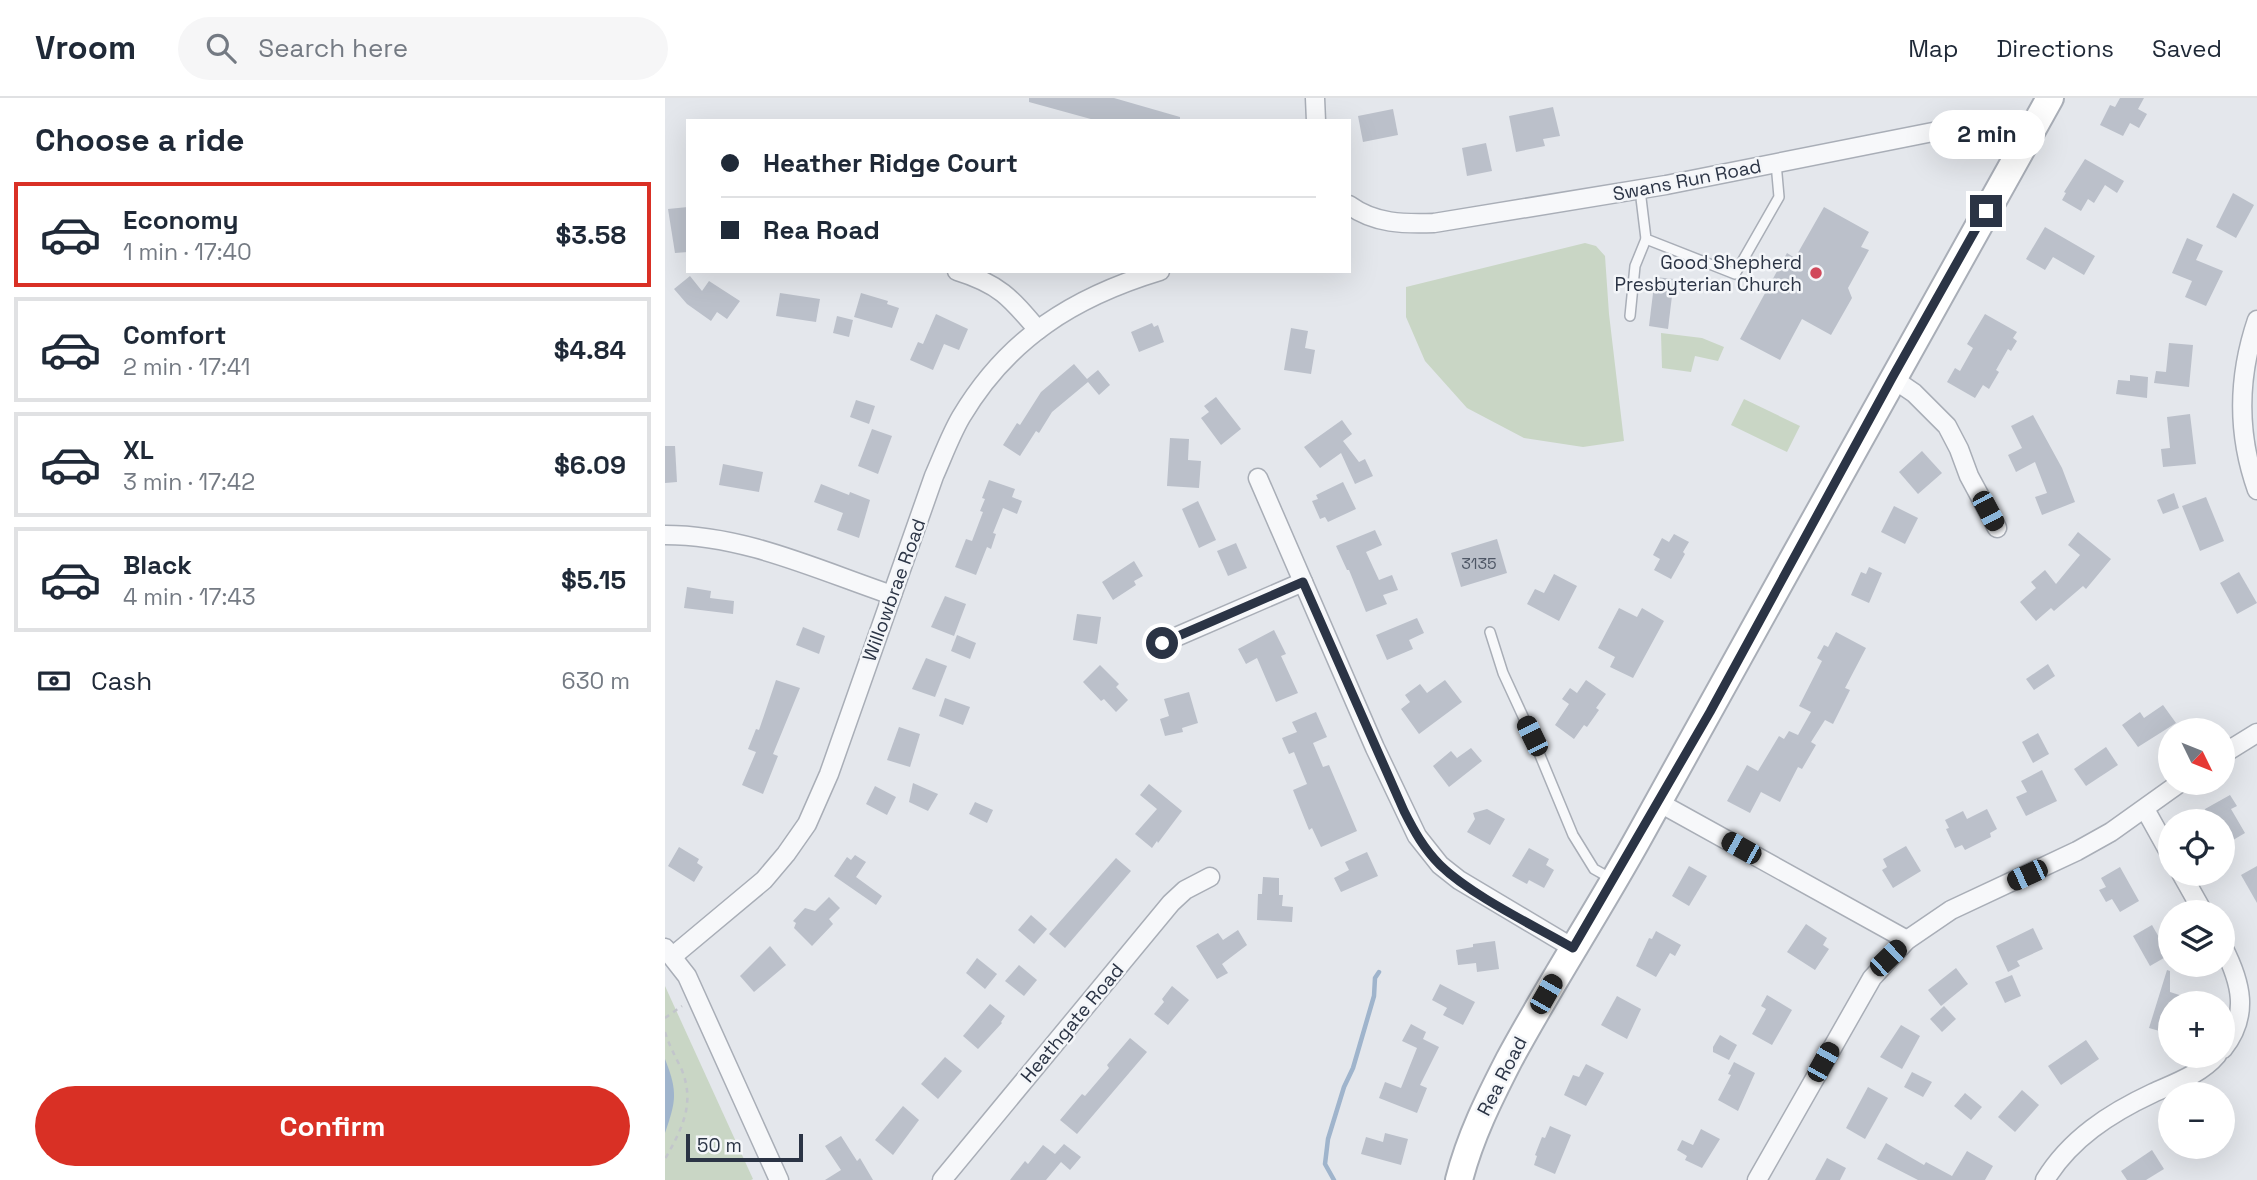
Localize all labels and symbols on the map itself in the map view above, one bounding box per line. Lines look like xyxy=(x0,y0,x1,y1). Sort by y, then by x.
callout: 2 min xyxy=(1928,109,2044,158)
street label: Swans Run Road xyxy=(1611,153,1763,207)
route end xyxy=(1970,195,2002,227)
place label: Good Shepherd Presbyterian Church xyxy=(1615,250,1802,297)
marker: Good Shepherd Presbyterian Church xyxy=(1808,265,1824,281)
car xyxy=(1969,488,2008,534)
street label: Willowbrae Road xyxy=(857,515,931,665)
house number: 3135 xyxy=(1461,553,1497,574)
route start xyxy=(1146,627,1178,659)
car xyxy=(1514,713,1551,759)
north arrow xyxy=(2158,718,2235,794)
car xyxy=(1718,829,1765,867)
car xyxy=(2004,857,2051,893)
car xyxy=(1866,936,1911,980)
street label: Heathgate Road xyxy=(1015,958,1129,1088)
car xyxy=(1527,971,1566,1017)
street label: Rea Road xyxy=(1471,1032,1533,1120)
car xyxy=(1804,1039,1843,1085)
scale bar xyxy=(686,1131,803,1163)

